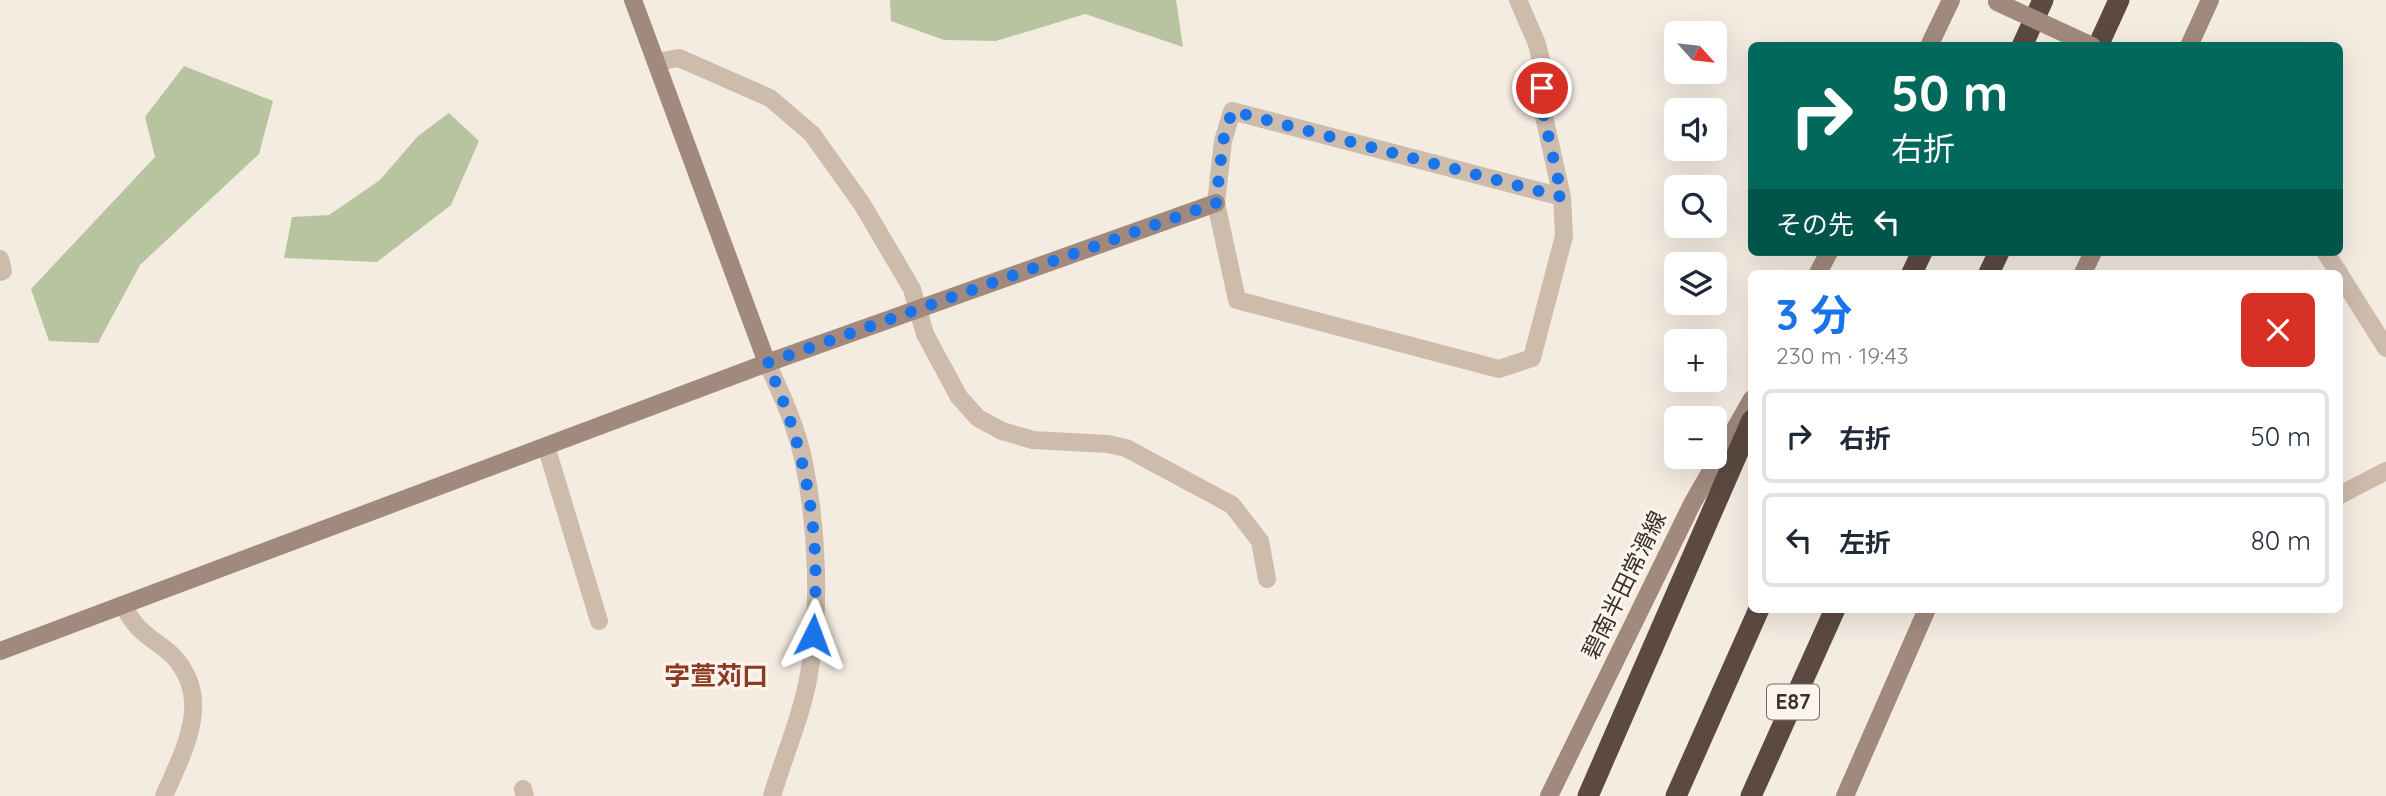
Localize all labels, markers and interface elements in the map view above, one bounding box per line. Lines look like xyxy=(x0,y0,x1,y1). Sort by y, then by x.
north arrow xyxy=(1664,21,1727,84)
map controls xyxy=(1664,21,1727,469)
pin xyxy=(1512,58,1572,118)
text: 50 m xyxy=(1891,62,2008,123)
icon: arrive xyxy=(1523,69,1561,107)
icon: right xyxy=(1776,70,1867,161)
button: sound xyxy=(1664,98,1727,161)
text: 右折 xyxy=(1891,128,1955,168)
button: search xyxy=(1664,175,1727,238)
icon: left xyxy=(1868,203,1906,241)
text: その先 xyxy=(1776,208,1854,241)
button: layers xyxy=(1664,252,1727,315)
text: 3 分 xyxy=(1776,288,1852,341)
button: close xyxy=(2241,293,2315,367)
button: + xyxy=(1664,329,1727,392)
text: 230 m · 19:43 xyxy=(1776,341,1909,370)
button: − xyxy=(1664,406,1727,469)
icon: right xyxy=(1780,417,1818,455)
text: 50 m xyxy=(2251,420,2311,453)
text: 右折 xyxy=(1839,422,1891,455)
street label: 碧南半田常滑線 xyxy=(1575,506,1672,663)
icon: left xyxy=(1780,521,1818,559)
text: 80 m xyxy=(2251,524,2311,557)
text: 左折 xyxy=(1839,526,1891,559)
position arrow xyxy=(776,598,850,672)
district label: 字萱苅口 xyxy=(664,659,768,692)
road number: E87 xyxy=(1767,684,1819,720)

